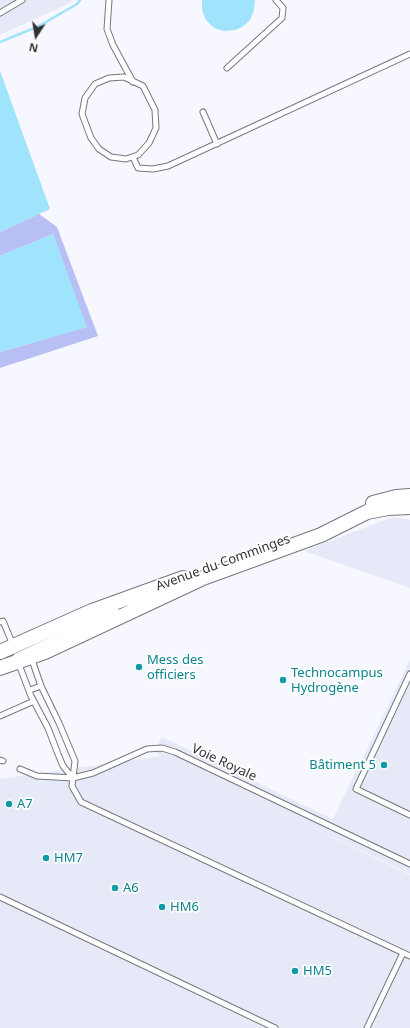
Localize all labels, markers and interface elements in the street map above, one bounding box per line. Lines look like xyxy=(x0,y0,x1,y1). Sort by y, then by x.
north arrow xyxy=(16,16,56,56)
text: N xyxy=(27,40,39,56)
street label: Avenue du Comminges xyxy=(154,531,292,595)
place label: Mess des officiers xyxy=(147,652,204,683)
marker: Mess des officiers xyxy=(134,662,144,672)
place label: Technocampus Hydrogène xyxy=(291,665,383,696)
marker: Technocampus Hydrogène xyxy=(278,675,288,685)
street label: Voie Royale xyxy=(189,741,259,785)
place label: Bâtiment 5 xyxy=(309,757,376,773)
marker: Bâtiment 5 xyxy=(379,760,389,770)
place label: A7 xyxy=(17,796,33,812)
marker: A7 xyxy=(4,799,14,809)
place label: HM7 xyxy=(54,850,83,866)
marker: HM7 xyxy=(41,853,51,863)
place label: A6 xyxy=(123,880,139,896)
marker: A6 xyxy=(110,883,120,893)
place label: HM6 xyxy=(170,899,199,915)
marker: HM6 xyxy=(157,902,167,912)
place label: HM5 xyxy=(303,963,332,979)
marker: HM5 xyxy=(290,966,300,976)

